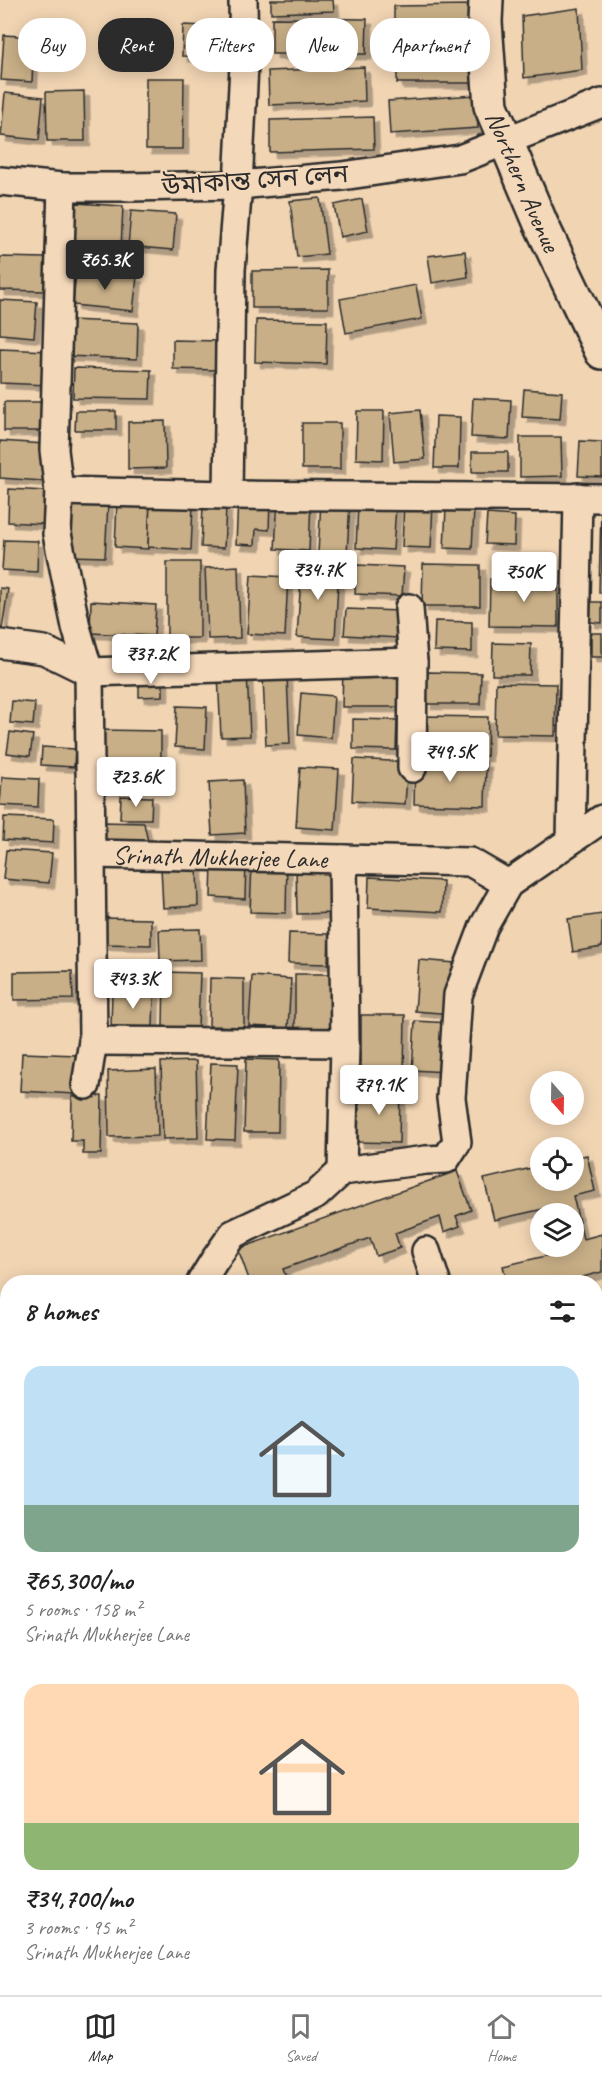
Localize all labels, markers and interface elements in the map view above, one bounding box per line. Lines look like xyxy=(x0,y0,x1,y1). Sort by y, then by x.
chip: Buy xyxy=(18,18,86,72)
chip: Rent xyxy=(98,18,174,72)
chip: Filters xyxy=(186,18,274,72)
chip: New xyxy=(286,18,358,72)
chip: Apartment xyxy=(370,18,490,72)
street label: Northern Avenue xyxy=(478,106,569,258)
street label: উমাকান্ত সেন লেন xyxy=(160,157,350,203)
pin: ₹65.3K xyxy=(56,240,154,291)
text: ₹65.3K xyxy=(80,247,130,272)
pin: ₹34.7K xyxy=(269,550,367,601)
pin: ₹50K xyxy=(488,552,560,603)
text: ₹34.7K xyxy=(293,557,343,582)
text: ₹50K xyxy=(506,559,542,584)
pin: ₹37.2K xyxy=(102,634,200,685)
text: ₹37.2K xyxy=(126,641,176,666)
pin: ₹49.5K xyxy=(401,732,499,783)
text: ₹49.5K xyxy=(425,739,475,764)
pin: ₹23.6K xyxy=(87,757,185,808)
text: ₹23.6K xyxy=(111,764,161,789)
street label: Srinath Mukherjee Lane xyxy=(112,838,329,875)
pin: ₹43.3K xyxy=(84,959,182,1010)
text: ₹43.3K xyxy=(108,966,158,991)
pin: ₹79.1K xyxy=(330,1065,428,1116)
north arrow xyxy=(530,1071,584,1125)
map controls xyxy=(530,1071,584,1257)
text: ₹79.1K xyxy=(354,1072,404,1097)
button: locate xyxy=(530,1137,584,1191)
button: layers xyxy=(530,1203,584,1257)
text: 8 homes xyxy=(24,1295,97,1328)
icon: filters xyxy=(546,1295,579,1328)
icon: home xyxy=(248,1405,356,1513)
text: ₹65,300/mo xyxy=(24,1564,133,1597)
text: 5 rooms · 158 m² xyxy=(24,1597,141,1622)
text: Srinath Mukherjee Lane xyxy=(24,1622,189,1647)
icon: home xyxy=(248,1723,356,1831)
text: ₹34,700/mo xyxy=(24,1882,133,1915)
text: 3 rooms · 95 m² xyxy=(24,1915,132,1940)
text: Srinath Mukherjee Lane xyxy=(24,1940,189,1965)
tab: Map xyxy=(84,2010,117,2066)
tab: Saved xyxy=(284,2010,317,2066)
tab: Home xyxy=(485,2010,518,2066)

